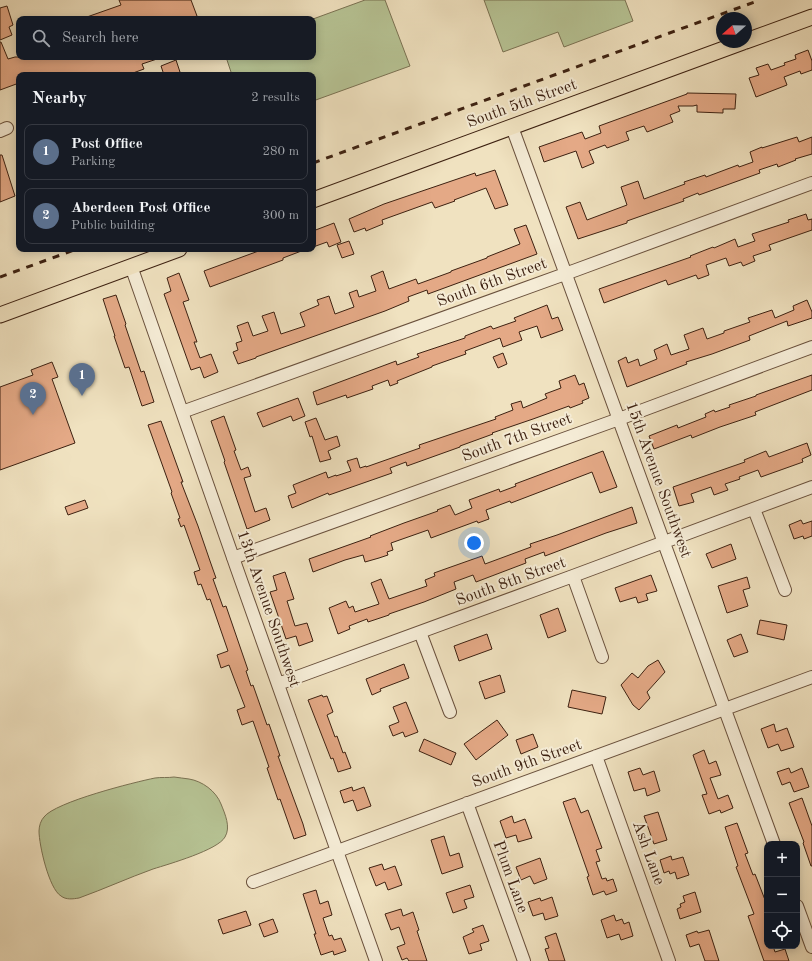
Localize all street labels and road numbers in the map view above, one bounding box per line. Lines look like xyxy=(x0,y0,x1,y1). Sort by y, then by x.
street label: South 5th Street xyxy=(465,77,579,131)
street label: South 6th Street xyxy=(435,256,549,310)
street label: 15th Avenue Southwest xyxy=(622,400,694,561)
street label: South 7th Street xyxy=(460,411,574,465)
street label: 13th Avenue Southwest xyxy=(234,528,303,690)
street label: South 8th Street xyxy=(454,555,568,609)
street label: South 9th Street xyxy=(470,737,584,791)
street label: Ash Lane xyxy=(629,819,667,887)
street label: Plum Lane xyxy=(490,839,530,915)

